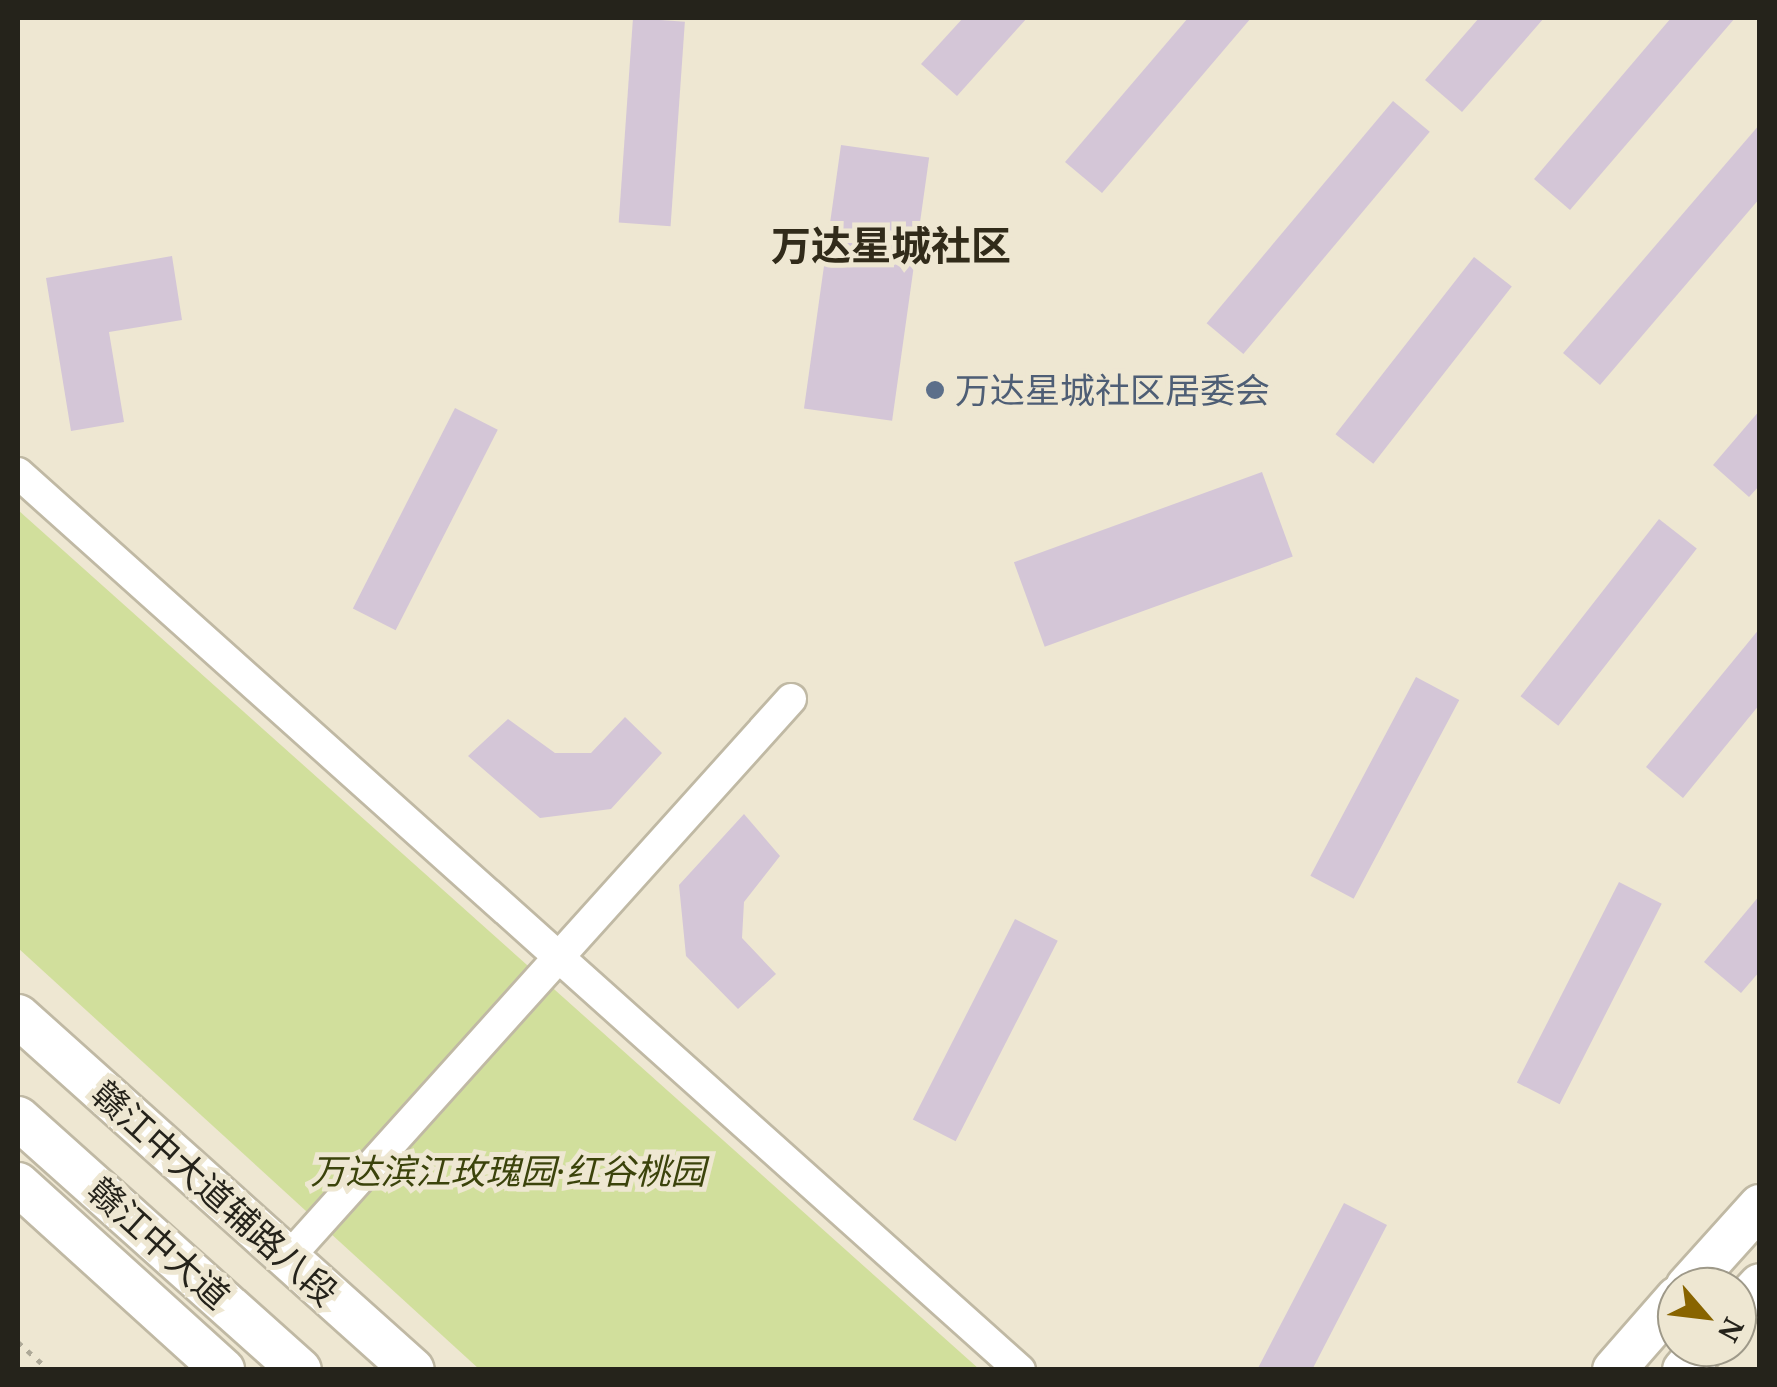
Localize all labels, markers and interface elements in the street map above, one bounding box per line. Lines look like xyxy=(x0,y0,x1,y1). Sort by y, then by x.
district label: 万达星城社区 xyxy=(771,221,1011,269)
place label: 万达星城社区居委会 xyxy=(955,369,1270,411)
marker: 万达星城社区居委会 xyxy=(924,379,946,401)
street label: 赣江中大道辅路八段 xyxy=(84,1072,346,1314)
park label: 万达滨江玫瑰园·红谷桃园 xyxy=(310,1150,706,1192)
street label: 赣江中大道 xyxy=(80,1169,238,1317)
north arrow xyxy=(1657,1267,1757,1367)
text: N xyxy=(1710,1311,1754,1349)

